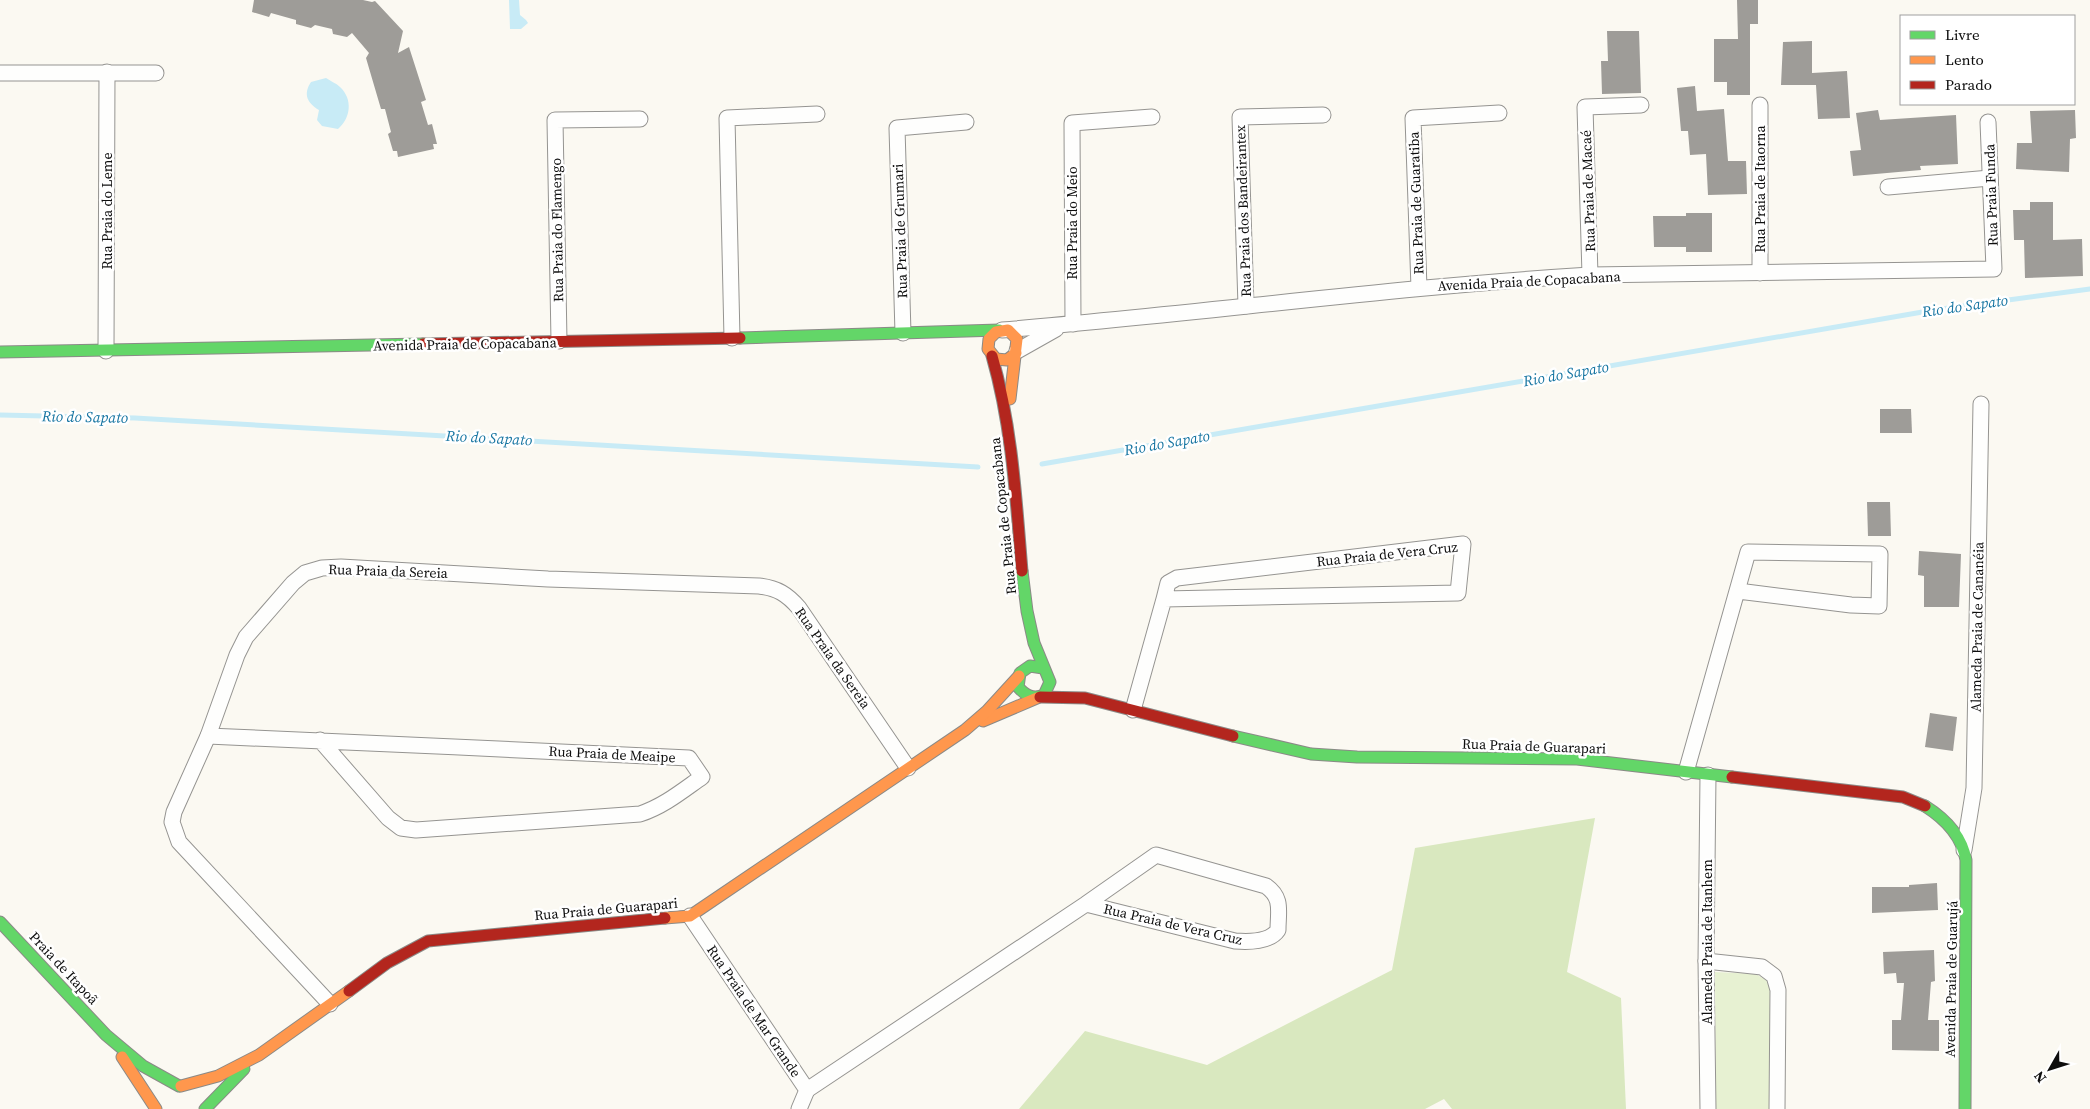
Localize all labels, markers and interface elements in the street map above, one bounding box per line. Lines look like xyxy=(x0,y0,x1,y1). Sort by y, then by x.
legend xyxy=(1900,15,2075,105)
text: Livre xyxy=(1945,24,1980,45)
text: Lento xyxy=(1945,49,1984,70)
text: Parado xyxy=(1945,74,1992,95)
street label: Rua Praia dos Bandeirantex xyxy=(1230,124,1256,297)
street label: Rua Praia de Itaorna xyxy=(1750,124,1770,253)
street label: Rua Praia de Guaratiba xyxy=(1403,130,1428,275)
street label: Rua Praia de Macaé xyxy=(1576,130,1600,252)
street label: Rua Praia Funda xyxy=(1979,143,2003,247)
street label: Rua Praia do Leme xyxy=(97,152,117,270)
street label: Rua Praia do Flamengo xyxy=(546,157,568,302)
street label: Rua Praia de Grumari xyxy=(888,163,912,299)
street label: Rua Praia do Meio xyxy=(1062,166,1082,280)
street label: Avenida Praia de Copacabana xyxy=(1437,266,1622,296)
water label: Rio do Sapato xyxy=(1920,289,2009,322)
street label: Avenida Praia de Copacabana xyxy=(373,332,558,356)
water label: Rio do Sapato xyxy=(1520,356,1610,392)
water label: Rio do Sapato xyxy=(41,405,128,428)
water label: Rio do Sapato xyxy=(444,425,533,450)
water label: Rio do Sapato xyxy=(1121,425,1211,461)
street label: Rua Praia de Copacabana xyxy=(985,436,1021,596)
street label: Rua Praia de Vera Cruz xyxy=(1315,537,1459,571)
street label: Alameda Praia de Cananéia xyxy=(1966,541,1989,712)
street label: Rua Praia da Sereia xyxy=(328,559,449,583)
street label: Rua Praia da Sereia xyxy=(790,603,876,714)
street label: Rua Praia de Guarapari xyxy=(1462,733,1606,759)
street label: Rua Praia de Meaipe xyxy=(548,741,676,767)
street label: Alameda Praia de Itanhem xyxy=(1697,859,1717,1025)
street label: Rua Praia de Guarapari xyxy=(533,893,679,925)
street label: Rua Praia de Vera Cruz xyxy=(1102,898,1245,950)
street label: Avenida Praia de Guarujá xyxy=(1940,900,1962,1058)
street label: Praia de Itapoã xyxy=(25,927,104,1010)
street label: Rua Praia de Mar Grande xyxy=(702,941,806,1081)
north arrow xyxy=(2025,1044,2075,1094)
text: N xyxy=(2029,1067,2051,1087)

